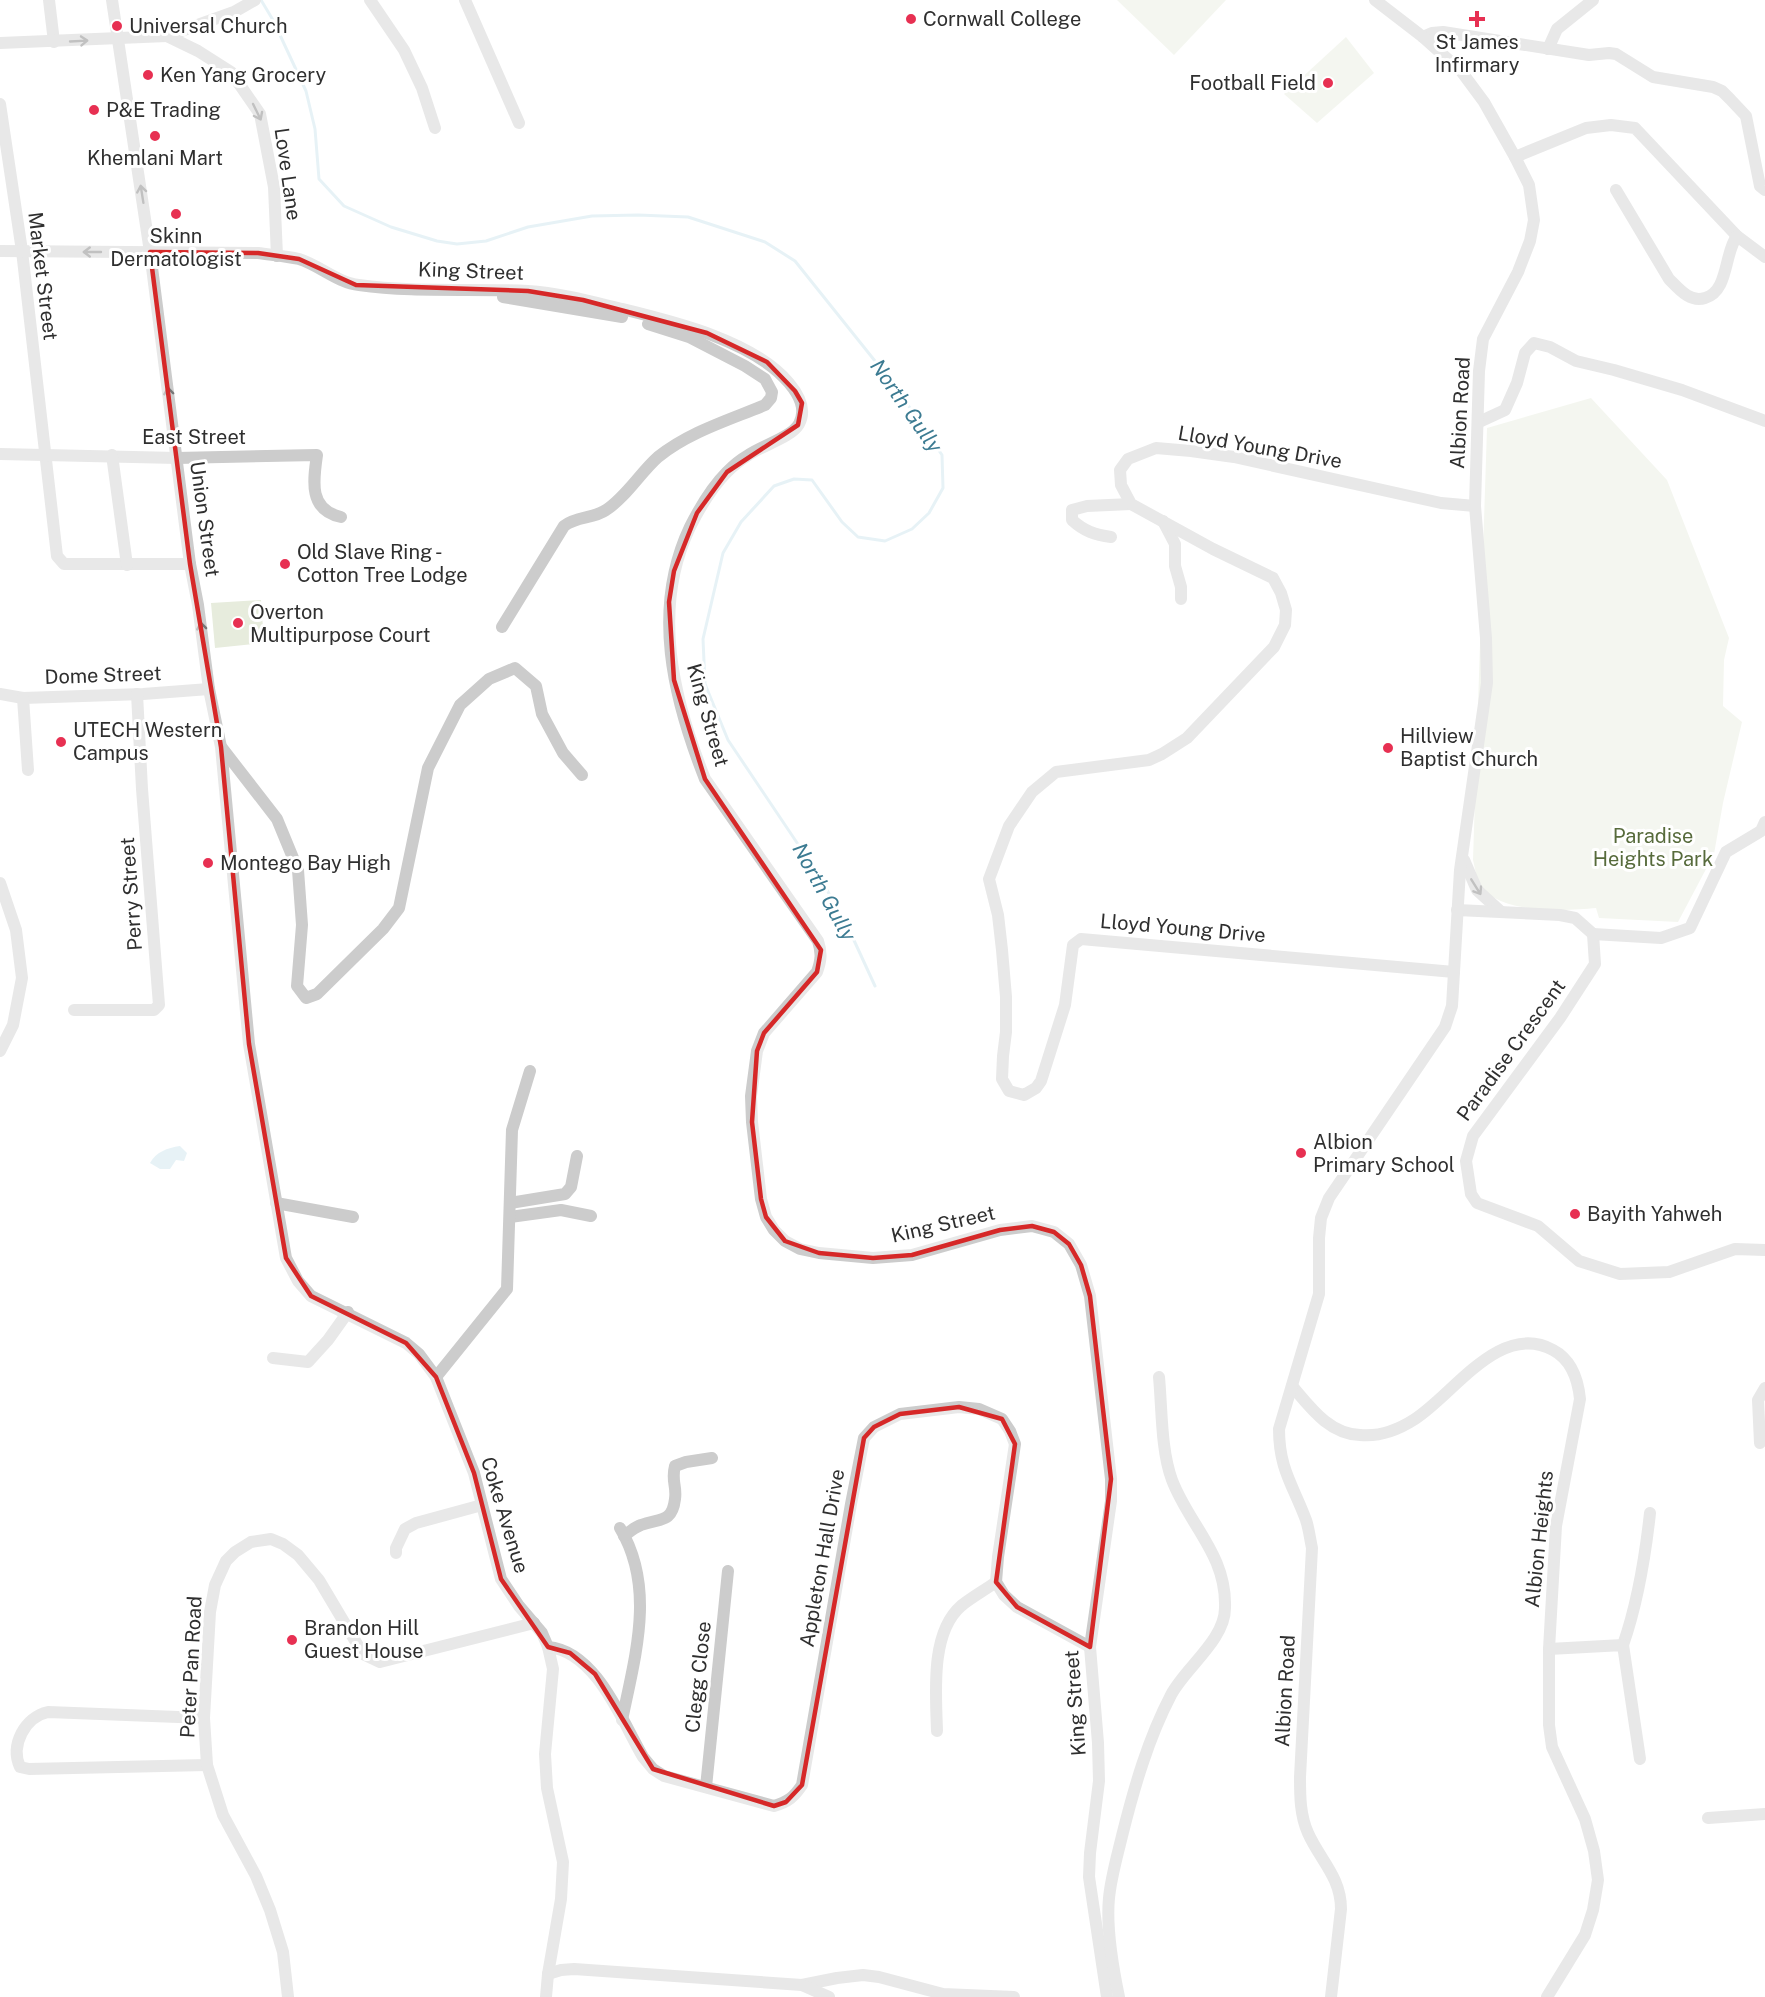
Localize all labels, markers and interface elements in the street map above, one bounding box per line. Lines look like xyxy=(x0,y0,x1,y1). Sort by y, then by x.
place label: Cornwall College xyxy=(923,7,1081,31)
marker: St James Infirmary xyxy=(1468,10,1486,28)
marker: Cornwall College xyxy=(904,12,918,26)
place label: Universal Church xyxy=(129,14,288,38)
marker: Universal Church xyxy=(110,19,124,33)
place label: St James Infirmary xyxy=(1435,30,1520,77)
one-way arrow xyxy=(69,35,89,46)
place label: Ken Yang Grocery xyxy=(160,63,326,87)
marker: Ken Yang Grocery xyxy=(141,68,155,82)
place label: Football Field xyxy=(1189,71,1316,95)
marker: Football Field xyxy=(1321,76,1335,90)
place label: P&E Trading xyxy=(106,98,221,122)
marker: P&E Trading xyxy=(87,103,101,117)
one-way arrow xyxy=(251,103,263,121)
street label: Love Lane xyxy=(270,126,306,222)
marker: Khemlani Mart xyxy=(148,129,162,143)
place label: Khemlani Mart xyxy=(87,146,223,170)
one-way arrow xyxy=(136,185,147,204)
marker: Skinn Dermatologist xyxy=(169,207,183,221)
street label: Market Street xyxy=(23,210,63,342)
place label: Skinn Dermatologist xyxy=(110,224,242,271)
one-way arrow xyxy=(82,246,102,258)
street label: King Street xyxy=(418,257,524,285)
water label: North Gully xyxy=(865,354,948,457)
street label: Albion Road xyxy=(1445,356,1475,470)
one-way arrow xyxy=(163,387,174,407)
street label: Lloyd Young Drive xyxy=(1176,421,1344,473)
street label: East Street xyxy=(142,425,246,449)
street label: Union Street xyxy=(185,460,225,578)
place label: Old Slave Ring - Cotton Tree Lodge xyxy=(297,540,468,587)
marker: Old Slave Ring - Cotton Tree Lodge xyxy=(278,557,292,571)
place label: Overton Multipurpose Court xyxy=(250,600,430,647)
marker: Overton Multipurpose Court xyxy=(231,616,245,630)
one-way arrow xyxy=(196,621,207,641)
street label: Dome Street xyxy=(44,661,162,689)
street label: King Street xyxy=(682,661,734,769)
place label: UTECH Western Campus xyxy=(73,718,222,765)
place label: Hillview Baptist Church xyxy=(1400,724,1538,771)
marker: UTECH Western Campus xyxy=(54,735,68,749)
marker: Hillview Baptist Church xyxy=(1381,741,1395,755)
park label: Paradise Heights Park xyxy=(1593,824,1713,871)
street label: Perry Street xyxy=(115,836,147,952)
water label: North Gully xyxy=(787,838,862,945)
place label: Montego Bay High xyxy=(220,851,391,875)
marker: Montego Bay High xyxy=(201,856,215,870)
one-way arrow xyxy=(1469,878,1482,895)
street label: Lloyd Young Drive xyxy=(1099,909,1267,947)
street label: Paradise Crescent xyxy=(1452,975,1570,1125)
place label: Albion Primary School xyxy=(1313,1130,1455,1177)
marker: Albion Primary School xyxy=(1294,1146,1308,1160)
street label: King Street xyxy=(889,1200,997,1248)
place label: Bayith Yahweh xyxy=(1587,1202,1722,1226)
marker: Bayith Yahweh xyxy=(1568,1207,1582,1221)
street label: Coke Avenue xyxy=(476,1454,534,1576)
street label: Appleton Hall Drive xyxy=(795,1467,849,1649)
street label: Albion Heights xyxy=(1520,1469,1558,1609)
street label: Peter Pan Road xyxy=(175,1595,207,1739)
place label: Brandon Hill Guest House xyxy=(304,1616,424,1663)
street label: Clegg Close xyxy=(680,1620,716,1734)
marker: Brandon Hill Guest House xyxy=(285,1633,299,1647)
street label: Albion Road xyxy=(1270,1634,1300,1748)
street label: King Street xyxy=(1059,1649,1091,1757)

